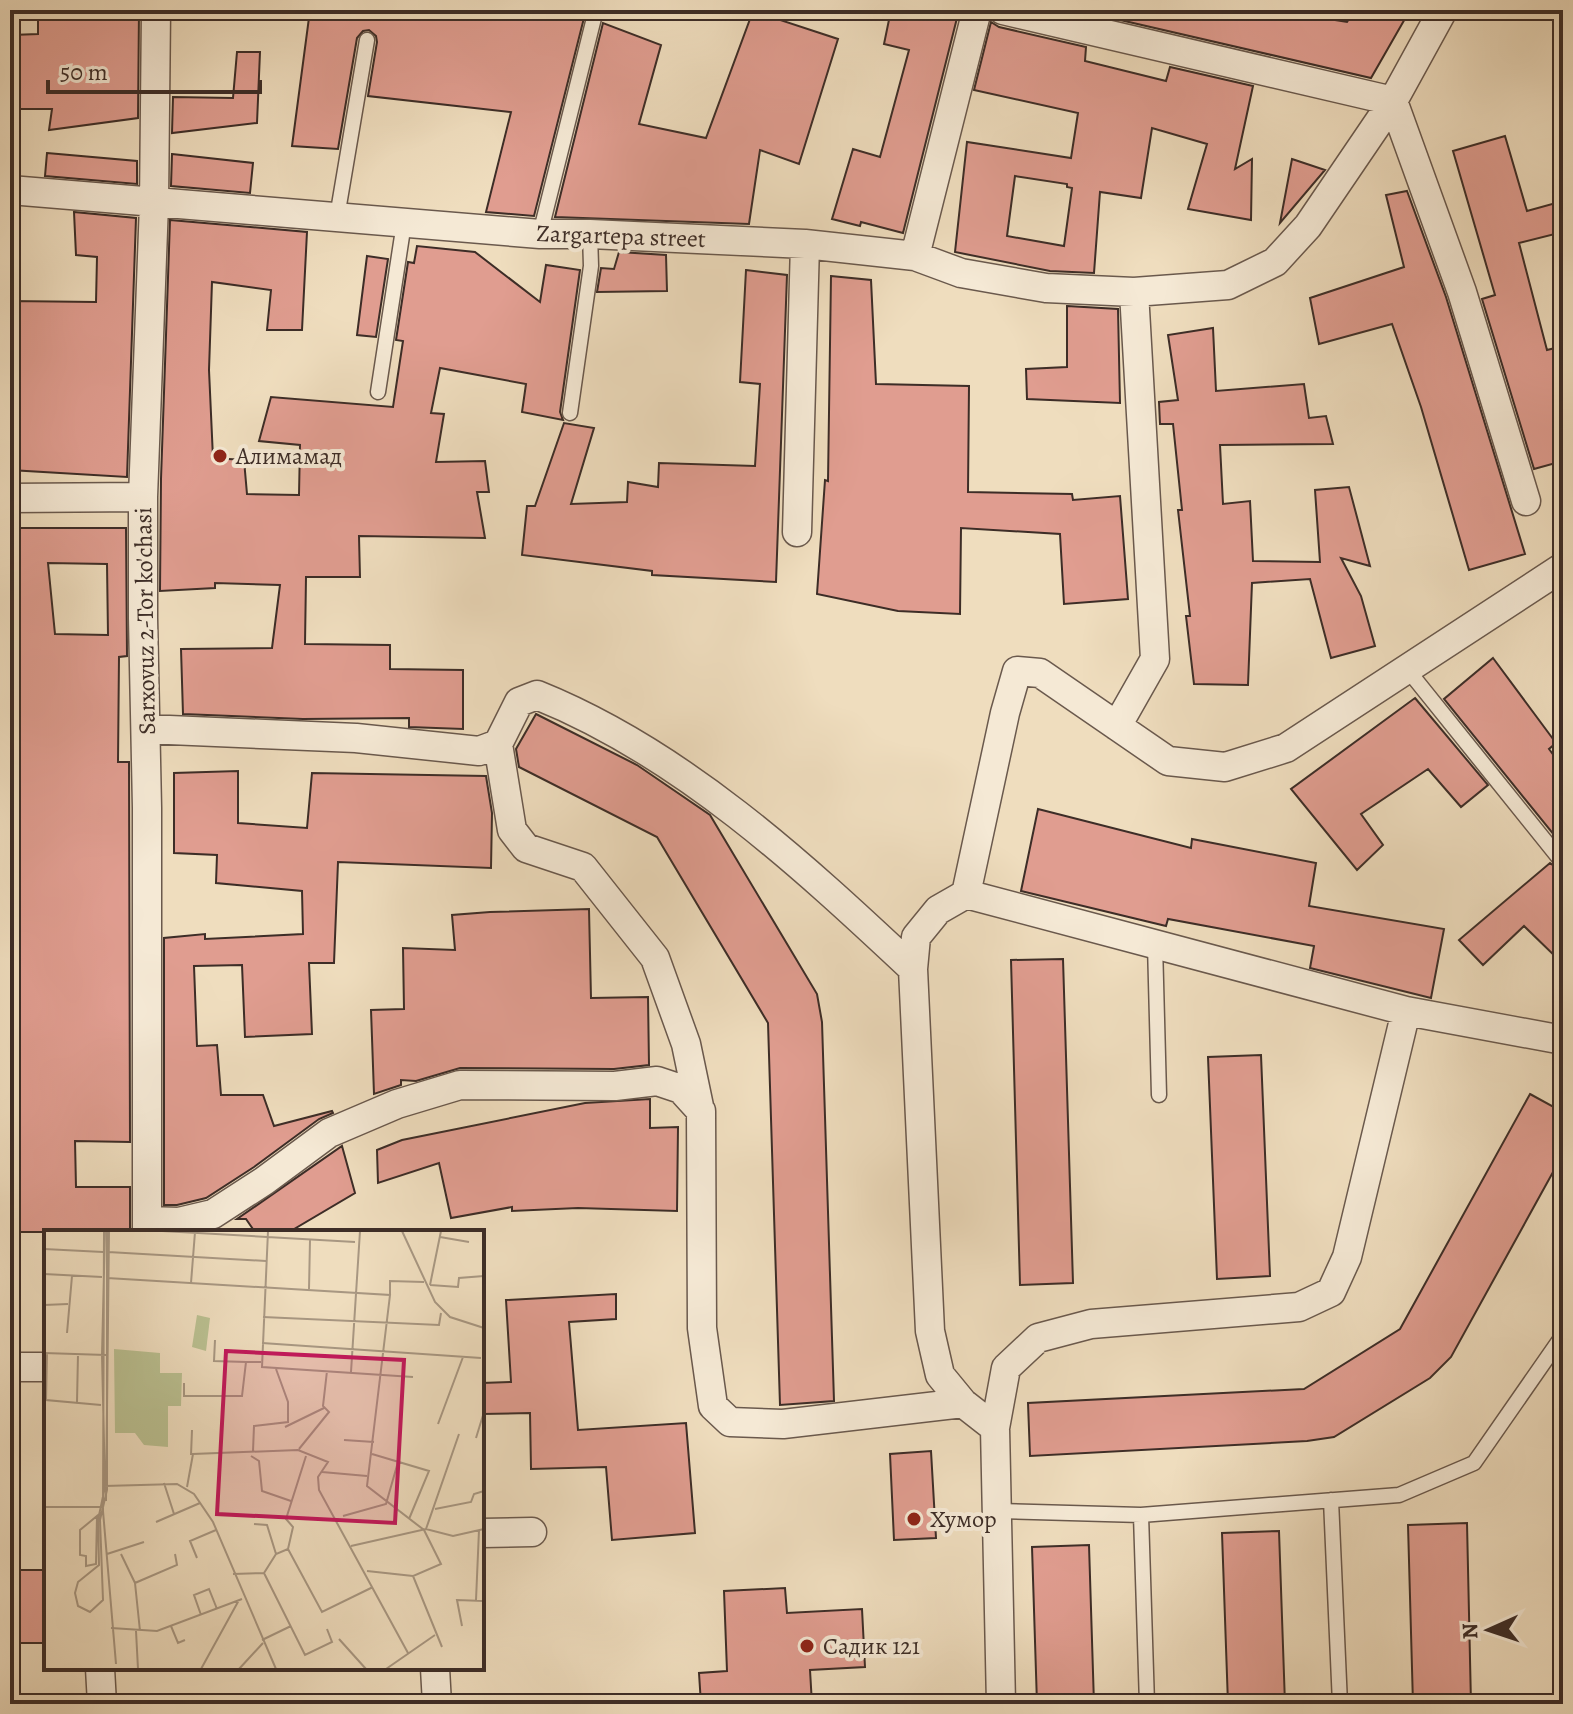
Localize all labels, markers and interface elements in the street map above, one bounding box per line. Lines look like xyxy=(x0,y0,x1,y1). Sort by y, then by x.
scale bar xyxy=(48,44,260,94)
text: 50 m xyxy=(60,56,108,88)
street label: Zargartepa street xyxy=(536,217,706,255)
place label: Алимамад xyxy=(235,440,342,472)
marker: Алимамад xyxy=(211,447,229,465)
street label: Sarxovuz 2-Tor ko'chasi xyxy=(127,507,163,735)
inset map xyxy=(44,1230,484,1670)
place label: Хумор xyxy=(930,1503,997,1535)
marker: Хумор xyxy=(905,1510,923,1528)
north arrow xyxy=(1449,1590,1529,1670)
text: N xyxy=(1455,1622,1485,1640)
place label: Садик 121 xyxy=(823,1630,920,1662)
marker: Садик 121 xyxy=(798,1637,816,1655)

